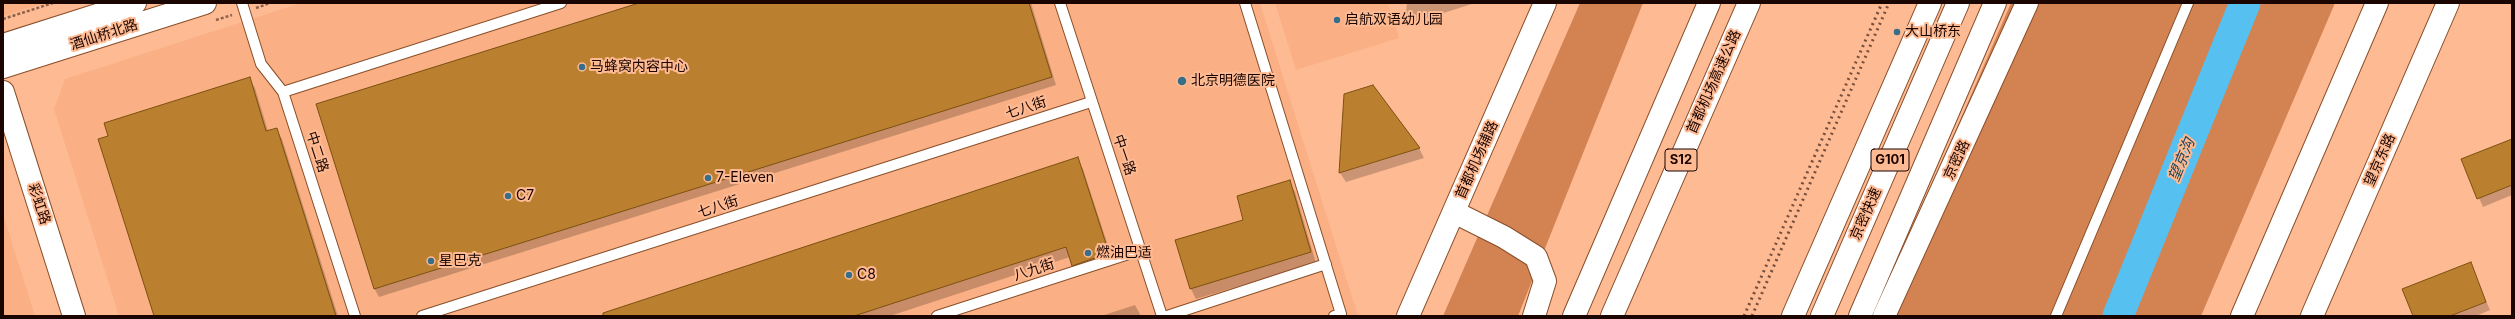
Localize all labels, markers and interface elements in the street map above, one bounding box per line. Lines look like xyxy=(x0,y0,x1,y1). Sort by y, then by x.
place label: 启航双语幼儿园 xyxy=(1345,12,1443,28)
marker: 启航双语幼儿园 xyxy=(1332,15,1342,25)
street label: 酒仙桥北路 xyxy=(68,16,140,54)
place label: 大山桥东 xyxy=(1905,24,1961,40)
street label: 首都机场高速公路 xyxy=(1684,27,1744,137)
marker: 大山桥东 xyxy=(1892,27,1902,37)
place label: 马蜂窝内容中心 xyxy=(590,59,688,75)
marker: 马蜂窝内容中心 xyxy=(577,62,587,72)
place label: 北京明德医院 xyxy=(1191,73,1275,89)
marker: 北京明德医院 xyxy=(1176,75,1188,87)
street label: 七八街 xyxy=(1003,94,1049,122)
street label: 首都机场辅路 xyxy=(1452,118,1502,202)
street label: 中二路 xyxy=(303,129,331,175)
street label: 望京东路 xyxy=(2361,131,2399,189)
street label: 中一路 xyxy=(1109,132,1139,178)
water label: 望京沟 xyxy=(2165,136,2199,184)
street label: 京密路 xyxy=(1941,137,1973,183)
road number: S12 xyxy=(1665,149,1697,171)
road number: G101 xyxy=(1871,149,1909,171)
place label: 7-Eleven xyxy=(716,170,774,186)
marker: 7-Eleven xyxy=(703,173,713,183)
street label: 彩虹路 xyxy=(25,181,53,227)
street label: 京密快速 xyxy=(1847,185,1885,243)
place label: C7 xyxy=(516,188,534,204)
marker: C7 xyxy=(503,191,513,201)
street label: 七八街 xyxy=(695,193,741,221)
place label: 燃油巴适 xyxy=(1096,245,1152,261)
marker: 燃油巴适 xyxy=(1083,248,1093,258)
place label: 星巴克 xyxy=(439,253,481,269)
marker: 星巴克 xyxy=(426,256,436,266)
street label: 八九街 xyxy=(1011,256,1057,284)
place label: C8 xyxy=(857,267,876,283)
marker: C8 xyxy=(844,270,854,280)

